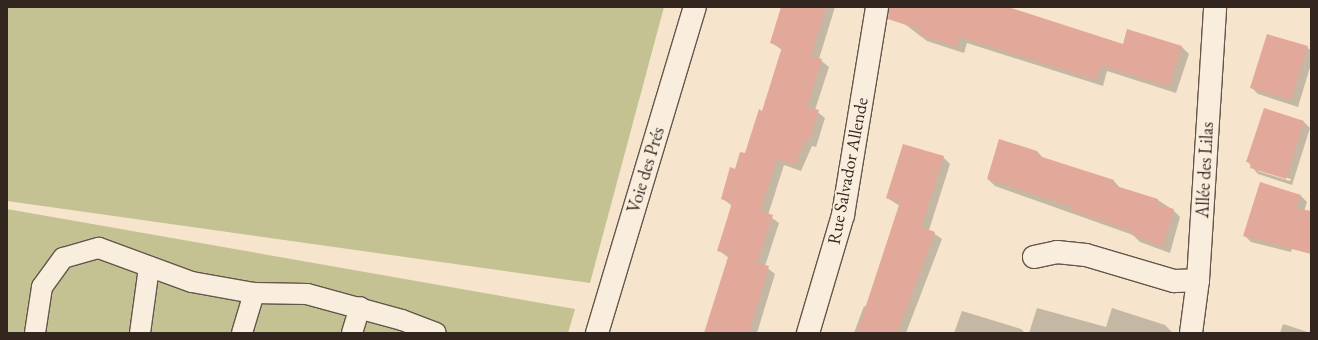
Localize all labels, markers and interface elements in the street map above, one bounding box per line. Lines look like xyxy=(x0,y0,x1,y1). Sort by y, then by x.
street label: Rue Salvador Allende xyxy=(823,96,873,246)
street label: Allée des Lilas xyxy=(1192,121,1218,219)
street label: Voie des Prés xyxy=(623,124,669,216)

